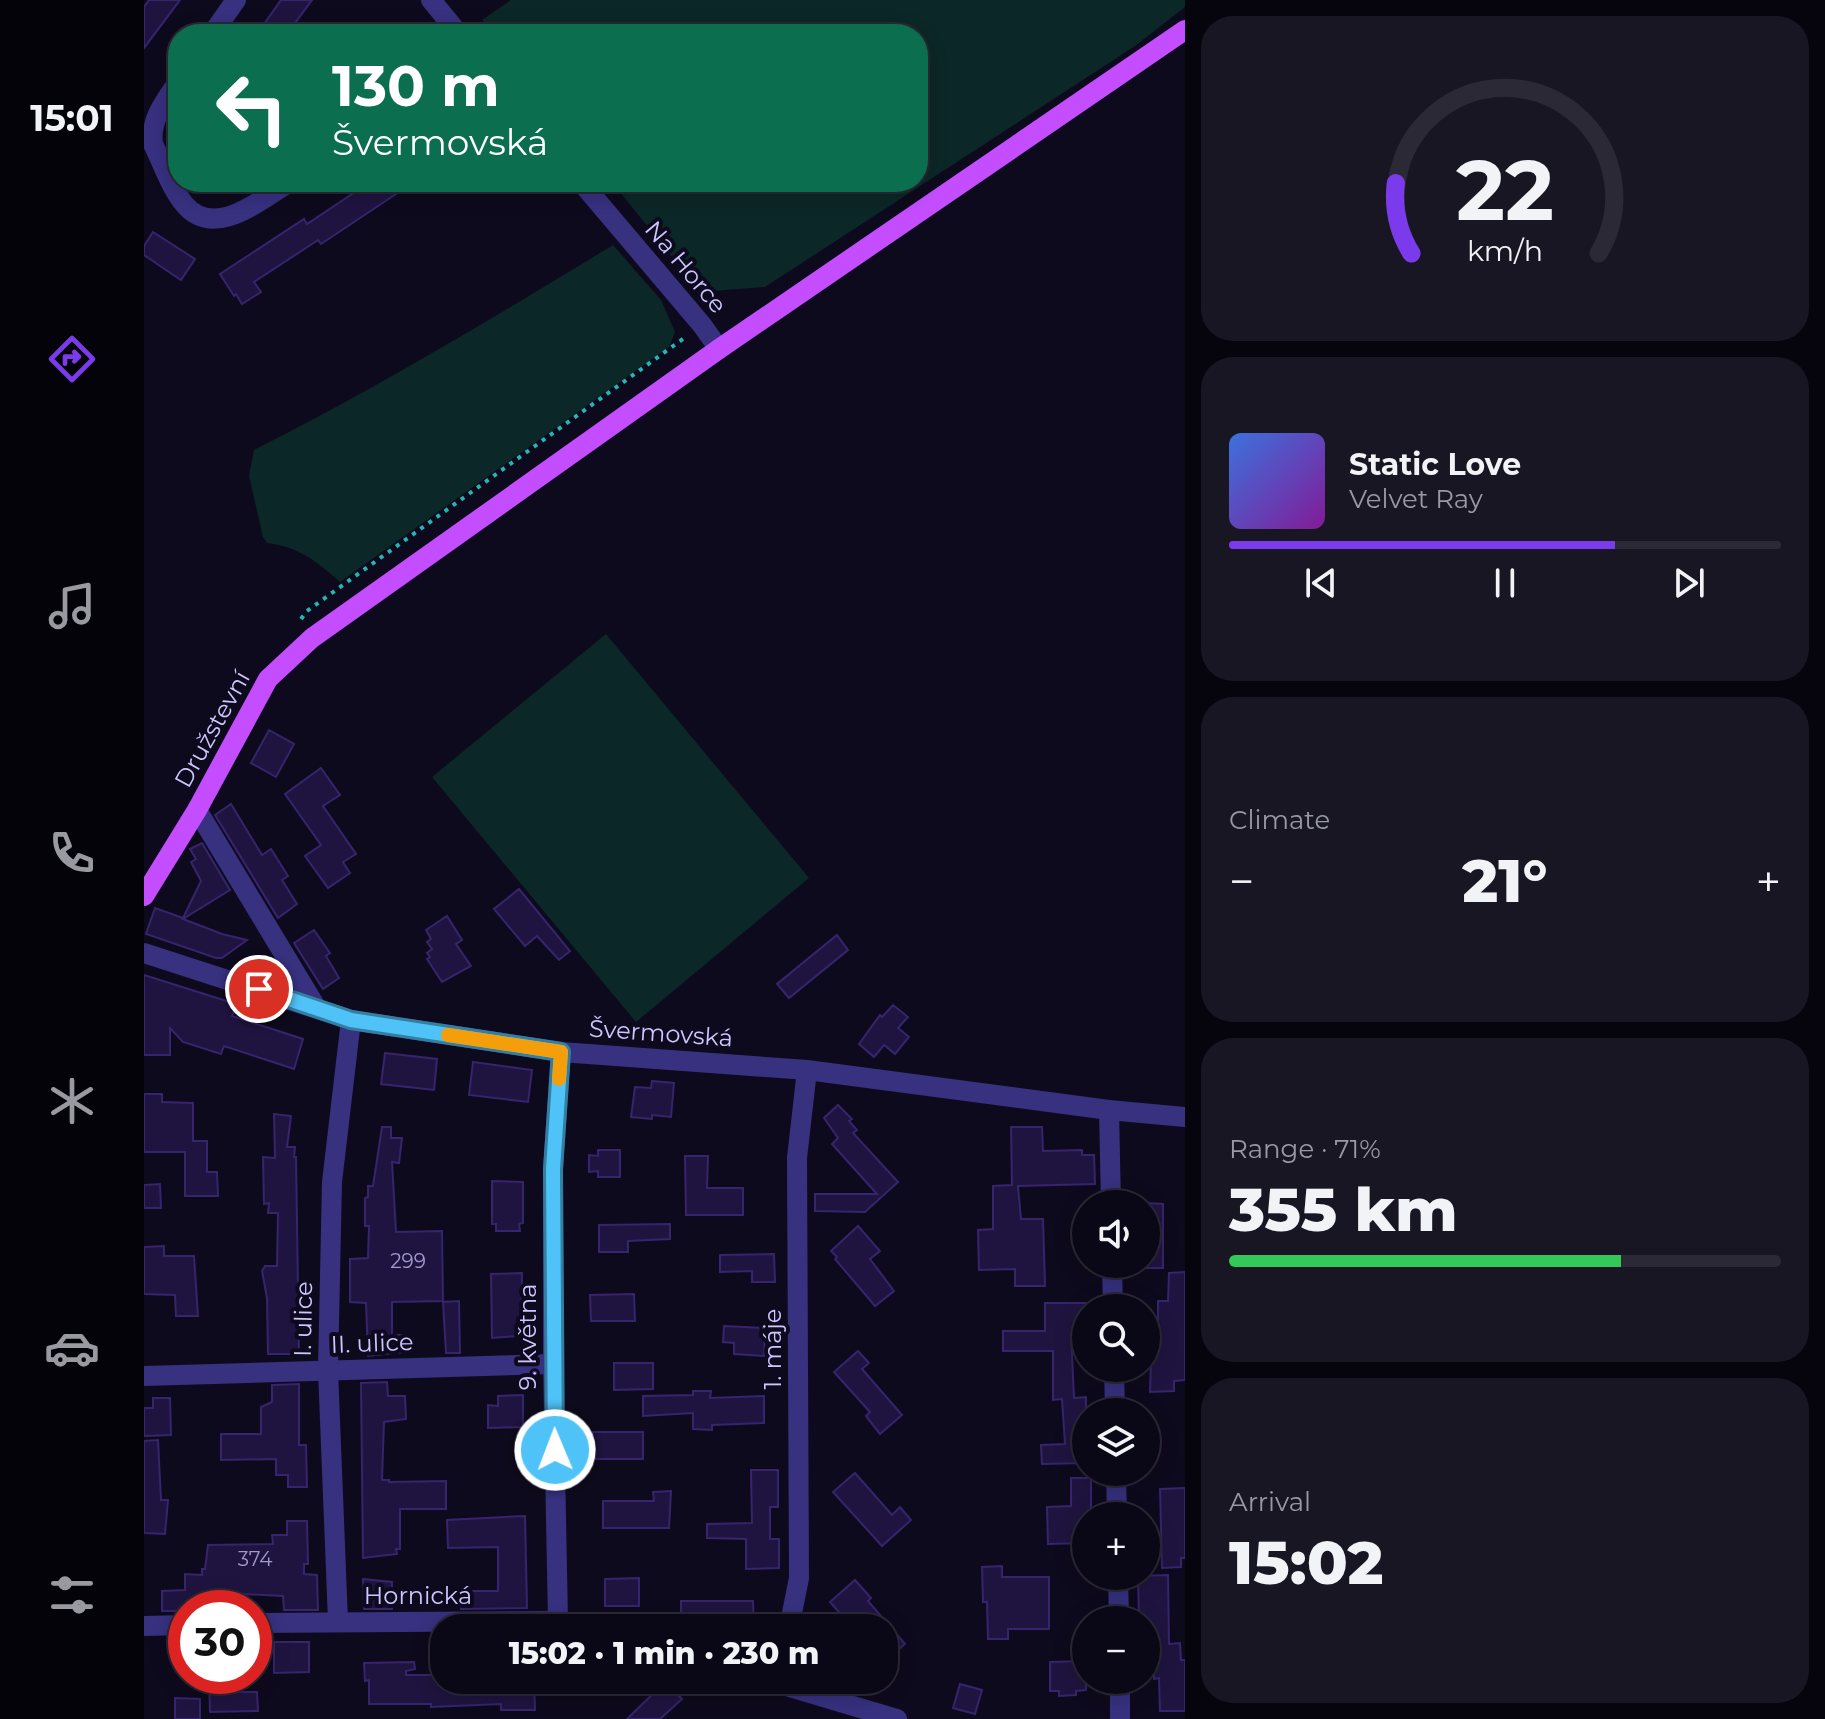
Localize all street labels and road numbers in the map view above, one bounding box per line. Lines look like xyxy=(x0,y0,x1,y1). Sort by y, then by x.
street label: Na Horce xyxy=(639,215,733,319)
street label: Družstevní xyxy=(168,664,257,792)
street label: Švermovská xyxy=(588,1014,734,1052)
street label: I. ulice xyxy=(288,1281,318,1357)
street label: 9. května xyxy=(513,1284,542,1390)
street label: 1. máje xyxy=(758,1309,787,1389)
street label: II. ulice xyxy=(330,1327,414,1359)
street label: Hornická xyxy=(364,1581,472,1610)

